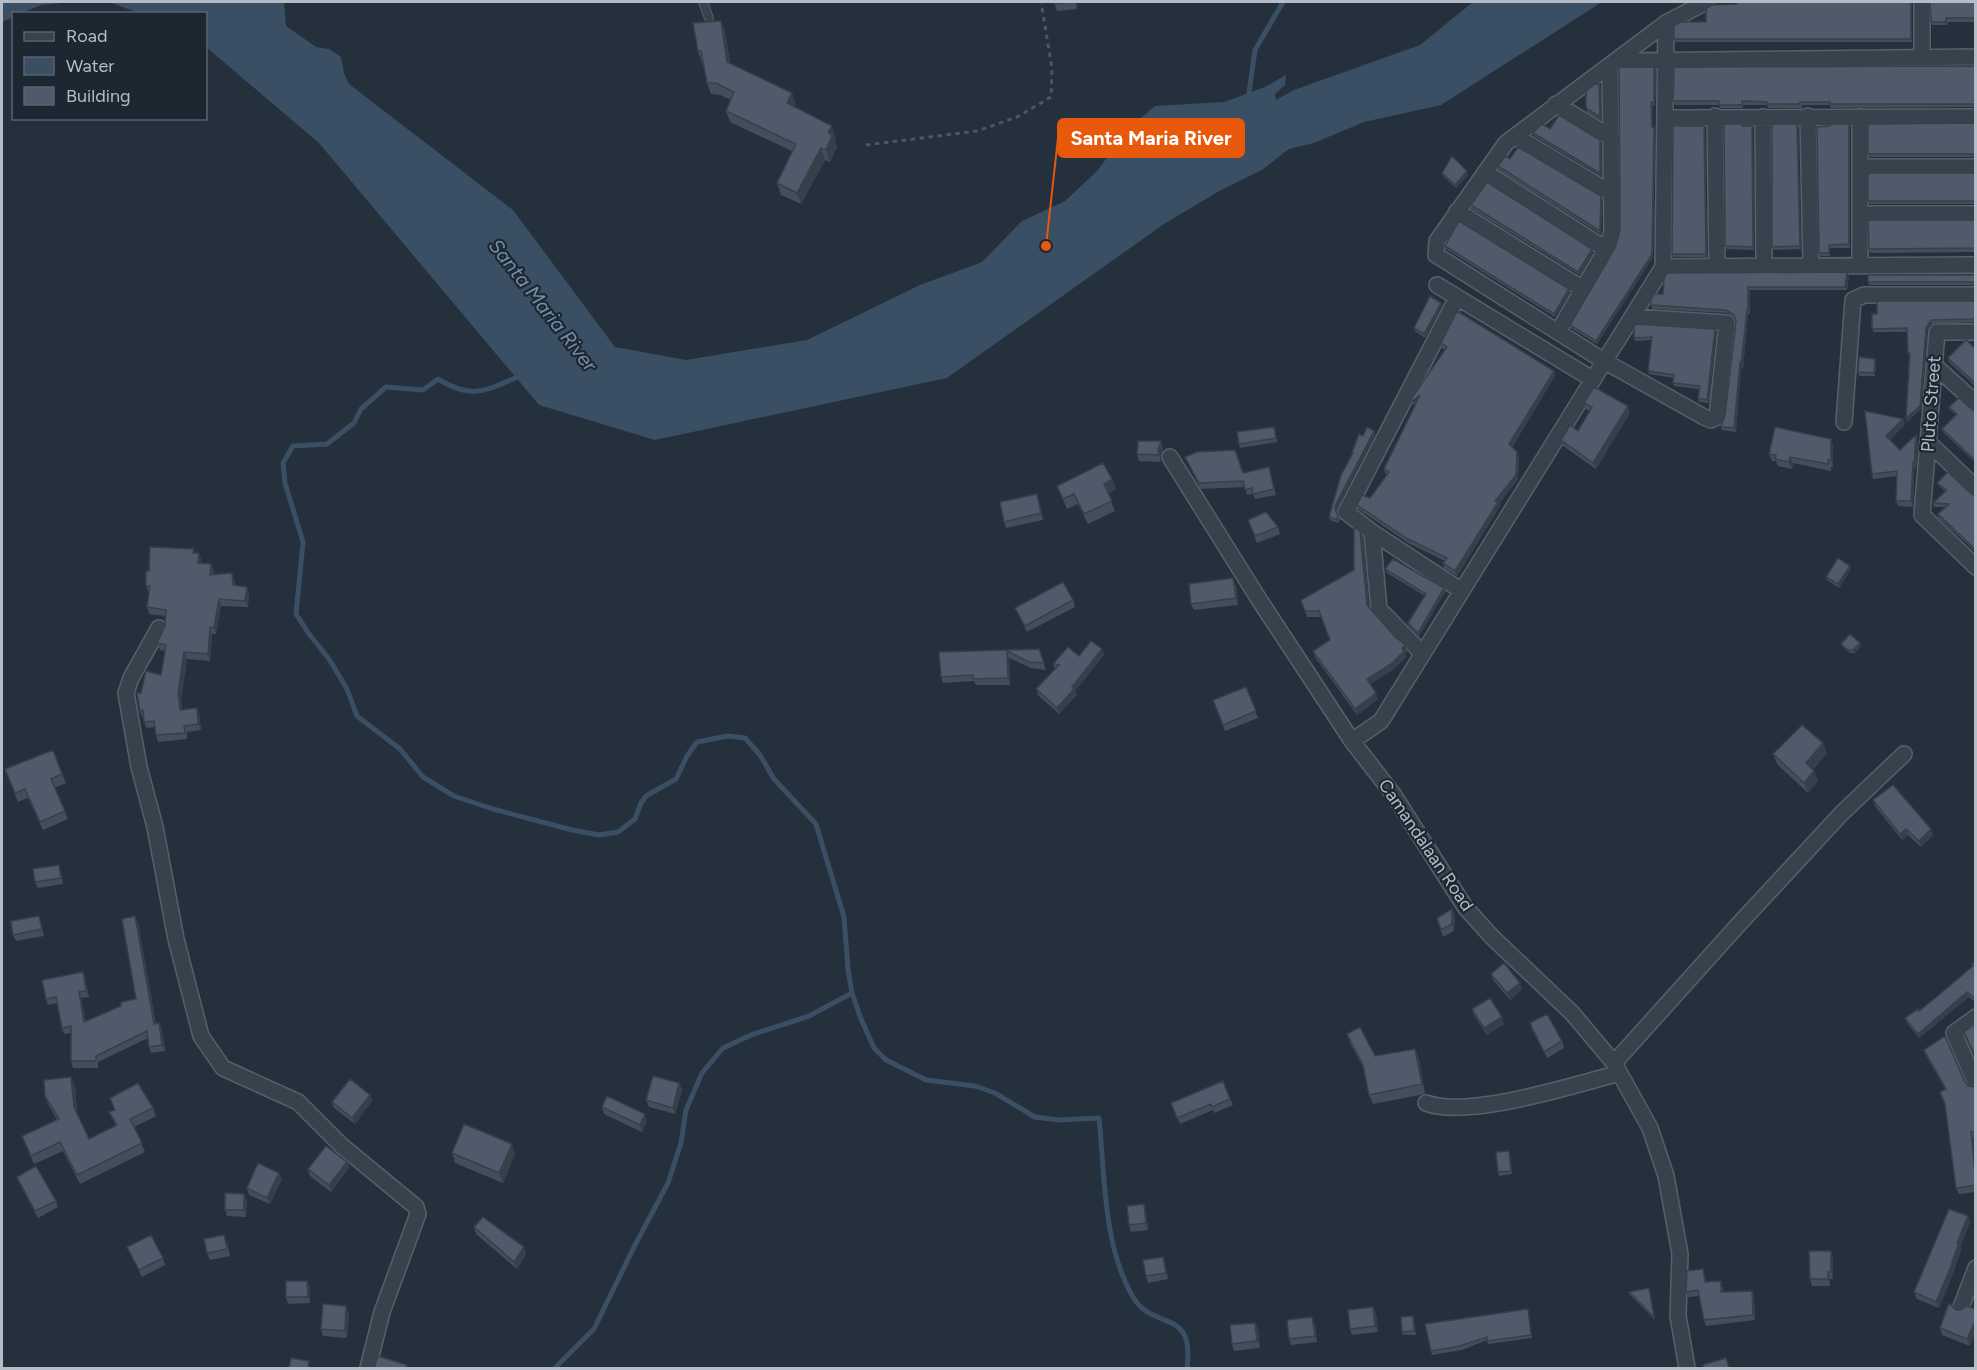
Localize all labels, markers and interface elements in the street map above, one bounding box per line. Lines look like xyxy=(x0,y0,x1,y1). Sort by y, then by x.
legend xyxy=(12,12,207,120)
text: Road xyxy=(66,25,107,47)
text: Water xyxy=(66,55,114,77)
text: Building xyxy=(66,85,131,107)
callout: Santa Maria River xyxy=(1058,119,1244,157)
text: Santa Maria River xyxy=(1070,126,1232,150)
water label: Santa Maria River xyxy=(484,234,603,377)
street label: Pluto Street xyxy=(1917,355,1945,453)
street label: Camandalaan Road xyxy=(1374,775,1478,915)

